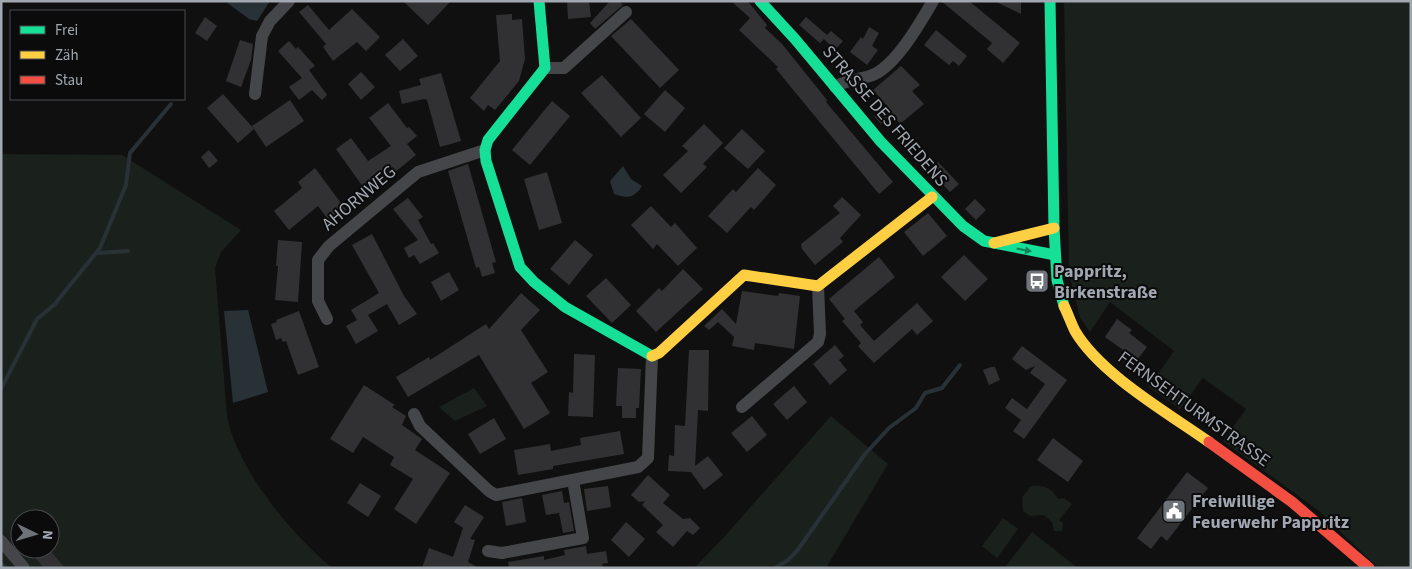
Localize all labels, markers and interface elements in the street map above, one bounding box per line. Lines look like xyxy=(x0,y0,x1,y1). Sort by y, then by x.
legend xyxy=(10,10,185,100)
text: Frei xyxy=(55,20,78,41)
street label: STRASSE DES FRIEDENS xyxy=(817,40,953,192)
text: Zäh xyxy=(55,45,79,66)
text: Stau xyxy=(55,70,83,91)
street label: AHORNWEG xyxy=(316,159,402,237)
one-way arrow xyxy=(1016,246,1031,254)
place label: Pappritz, Birkenstraße xyxy=(1054,259,1157,305)
bus stop icon: Pappritz, Birkenstraße xyxy=(1024,268,1050,294)
street label: FERNSEHTURMSTRASSE xyxy=(1113,345,1275,473)
place label: Freiwillige Feuerwehr Pappritz xyxy=(1192,489,1349,535)
public building icon: Freiwillige Feuerwehr Pappritz xyxy=(1161,498,1187,524)
north arrow xyxy=(10,509,60,559)
text: N xyxy=(37,530,57,541)

